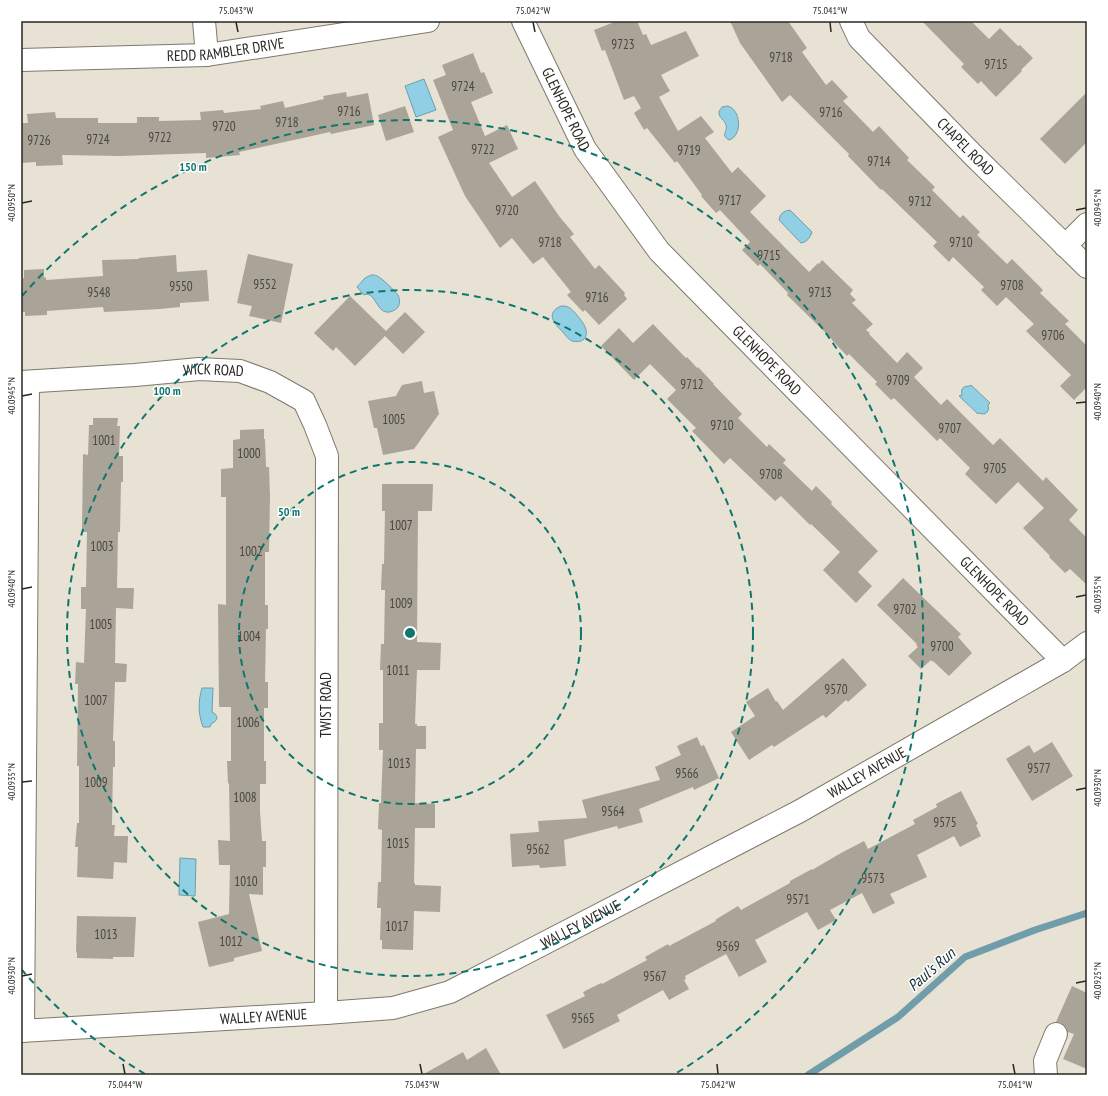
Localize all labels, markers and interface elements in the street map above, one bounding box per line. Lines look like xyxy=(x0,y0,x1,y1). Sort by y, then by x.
text: 75.043°W xyxy=(219,4,253,17)
text: 75.042°W xyxy=(516,4,550,17)
text: 75.041°W xyxy=(813,4,847,17)
street label: REDD RAMBLER DRIVE xyxy=(167,33,286,65)
house number: 9723 xyxy=(611,36,635,53)
house number: 9718 xyxy=(769,49,793,66)
house number: 9715 xyxy=(984,56,1008,73)
street label: GLENHOPE ROAD xyxy=(538,64,595,154)
house number: 9724 xyxy=(451,78,475,95)
house number: 9716 xyxy=(337,103,361,120)
house number: 9716 xyxy=(819,104,843,121)
house number: 9718 xyxy=(275,114,299,131)
street label: CHAPEL ROAD xyxy=(933,114,998,180)
house number: 9720 xyxy=(212,118,236,135)
house number: 9722 xyxy=(148,129,172,146)
house number: 9724 xyxy=(86,131,110,148)
house number: 9726 xyxy=(27,132,51,149)
house number: 9722 xyxy=(471,141,495,158)
house number: 9719 xyxy=(677,142,701,159)
house number: 9714 xyxy=(867,153,891,170)
text: 150 m xyxy=(179,159,207,174)
text: 40.0950°N xyxy=(5,184,18,222)
text: 40.0945°N xyxy=(1091,189,1104,227)
house number: 9717 xyxy=(718,192,742,209)
house number: 9712 xyxy=(908,193,932,210)
house number: 9720 xyxy=(495,202,519,219)
house number: 9718 xyxy=(538,234,562,251)
house number: 9710 xyxy=(949,234,973,251)
house number: 9715 xyxy=(757,247,781,264)
house number: 9552 xyxy=(253,276,277,293)
house number: 9708 xyxy=(1000,277,1024,294)
house number: 9550 xyxy=(169,278,193,295)
house number: 9548 xyxy=(87,284,111,301)
house number: 9713 xyxy=(808,284,832,301)
house number: 9716 xyxy=(585,289,609,306)
street label: GLENHOPE ROAD xyxy=(729,321,806,399)
house number: 9706 xyxy=(1041,327,1065,344)
street label: WICK ROAD xyxy=(182,359,244,380)
house number: 9709 xyxy=(886,372,910,389)
house number: 9712 xyxy=(680,376,704,393)
text: 40.0945°N xyxy=(5,377,18,415)
text: 100 m xyxy=(153,383,181,398)
text: 40.0940°N xyxy=(1091,383,1104,421)
house number: 1005 xyxy=(382,411,406,428)
house number: 9710 xyxy=(710,417,734,434)
house number: 9707 xyxy=(938,420,962,437)
house number: 1001 xyxy=(92,432,116,449)
house number: 1000 xyxy=(237,445,261,462)
house number: 9705 xyxy=(983,460,1007,477)
house number: 9708 xyxy=(759,466,783,483)
text: 50 m xyxy=(278,504,300,519)
house number: 1007 xyxy=(389,517,413,534)
house number: 1003 xyxy=(90,538,114,555)
house number: 1002 xyxy=(239,543,263,560)
street label: GLENHOPE ROAD xyxy=(956,552,1033,630)
text: 40.0940°N xyxy=(5,570,18,608)
text: 40.0935°N xyxy=(1091,576,1104,614)
house number: 1009 xyxy=(389,595,413,612)
house number: 9702 xyxy=(893,601,917,618)
house number: 1005 xyxy=(89,616,113,633)
centre of rings xyxy=(403,626,417,640)
house number: 1004 xyxy=(237,628,261,645)
house number: 9700 xyxy=(930,638,954,655)
house number: 1011 xyxy=(386,662,410,679)
street label: TWIST ROAD xyxy=(316,672,335,738)
house number: 9570 xyxy=(824,681,848,698)
house number: 1007 xyxy=(84,692,108,709)
house number: 1006 xyxy=(236,714,260,731)
street label: WALLEY AVENUE xyxy=(824,743,909,802)
house number: 1013 xyxy=(387,755,411,772)
house number: 9577 xyxy=(1027,760,1051,777)
text: 40.0935°N xyxy=(5,763,18,801)
house number: 9566 xyxy=(675,765,699,782)
text: 40.0930°N xyxy=(1091,769,1104,807)
house number: 1009 xyxy=(84,774,108,791)
house number: 1008 xyxy=(233,789,257,806)
house number: 9564 xyxy=(601,803,625,820)
house number: 9575 xyxy=(933,814,957,831)
house number: 1015 xyxy=(386,835,410,852)
house number: 9562 xyxy=(526,841,550,858)
house number: 9573 xyxy=(861,870,885,887)
house number: 1010 xyxy=(234,873,258,890)
house number: 9571 xyxy=(786,891,810,908)
street label: WALLEY AVENUE xyxy=(537,896,624,952)
house number: 1017 xyxy=(385,918,409,935)
house number: 1013 xyxy=(94,926,118,943)
house number: 1012 xyxy=(219,933,243,950)
house number: 9569 xyxy=(716,938,740,955)
water label: Paul's Run xyxy=(903,942,960,995)
text: 40.0930°N xyxy=(5,957,18,995)
text: 40.0925°N xyxy=(1091,962,1104,1000)
house number: 9567 xyxy=(643,968,667,985)
street label: WALLEY AVENUE xyxy=(219,1004,308,1028)
house number: 9565 xyxy=(571,1010,595,1027)
text: 75.044°W xyxy=(108,1078,142,1091)
text: 75.043°W xyxy=(405,1078,439,1091)
text: 75.042°W xyxy=(701,1078,735,1091)
text: 75.041°W xyxy=(998,1078,1032,1091)

